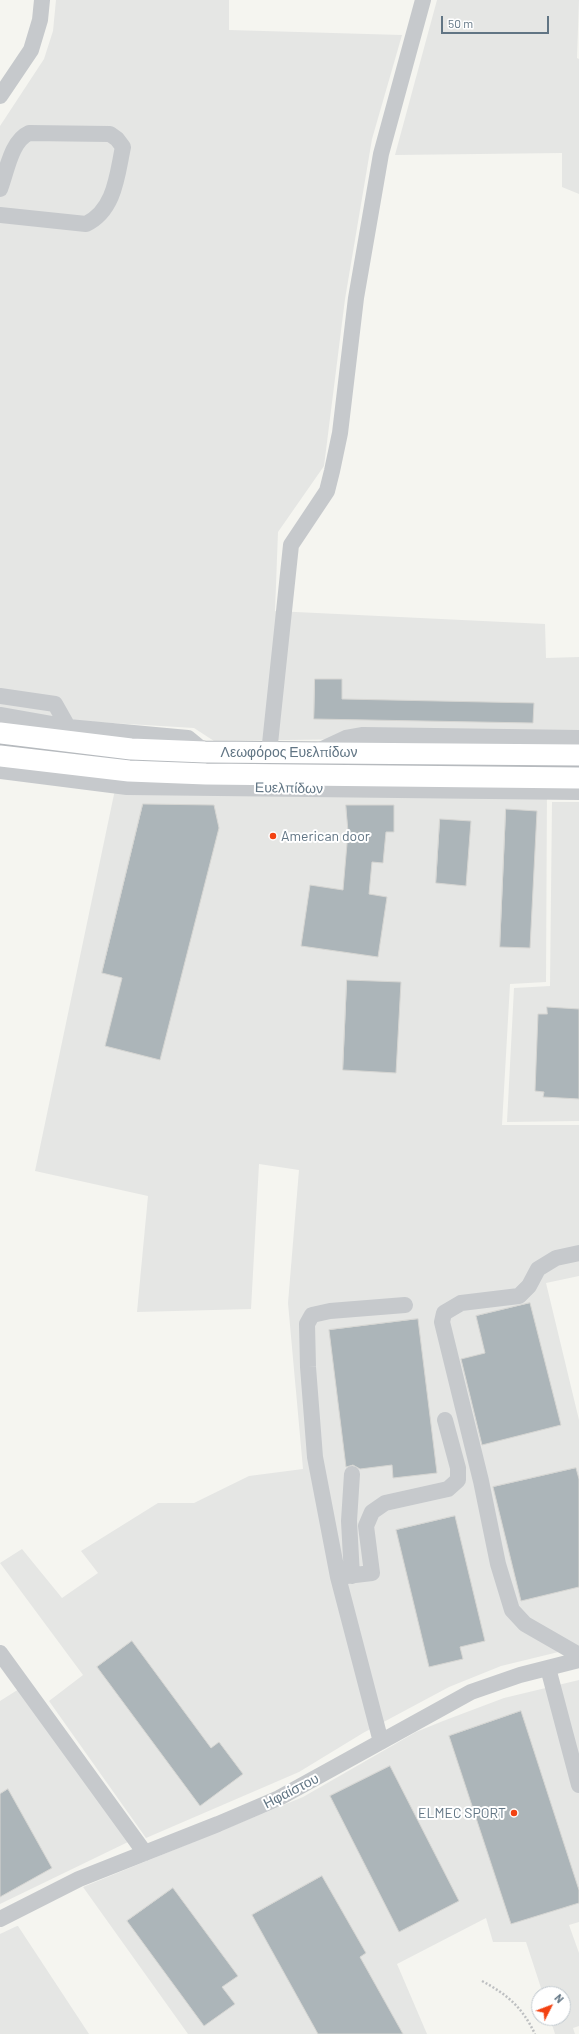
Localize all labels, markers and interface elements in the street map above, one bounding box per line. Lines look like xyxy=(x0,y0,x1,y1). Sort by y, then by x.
scale bar xyxy=(443,8,551,34)
text: 50 m xyxy=(448,16,473,30)
street label: Λεωφόρος Ευελπίδων xyxy=(221,744,357,760)
street label: Ευελπίδων xyxy=(255,779,323,797)
place label: American door xyxy=(281,828,370,844)
marker: American door xyxy=(268,831,278,841)
street label: Ηφαίστου xyxy=(261,1770,321,1812)
place label: ELMEC SPORT xyxy=(418,1805,506,1821)
marker: ELMEC SPORT xyxy=(509,1808,519,1818)
north arrow xyxy=(531,1986,571,2026)
text: N xyxy=(552,1991,567,2005)

